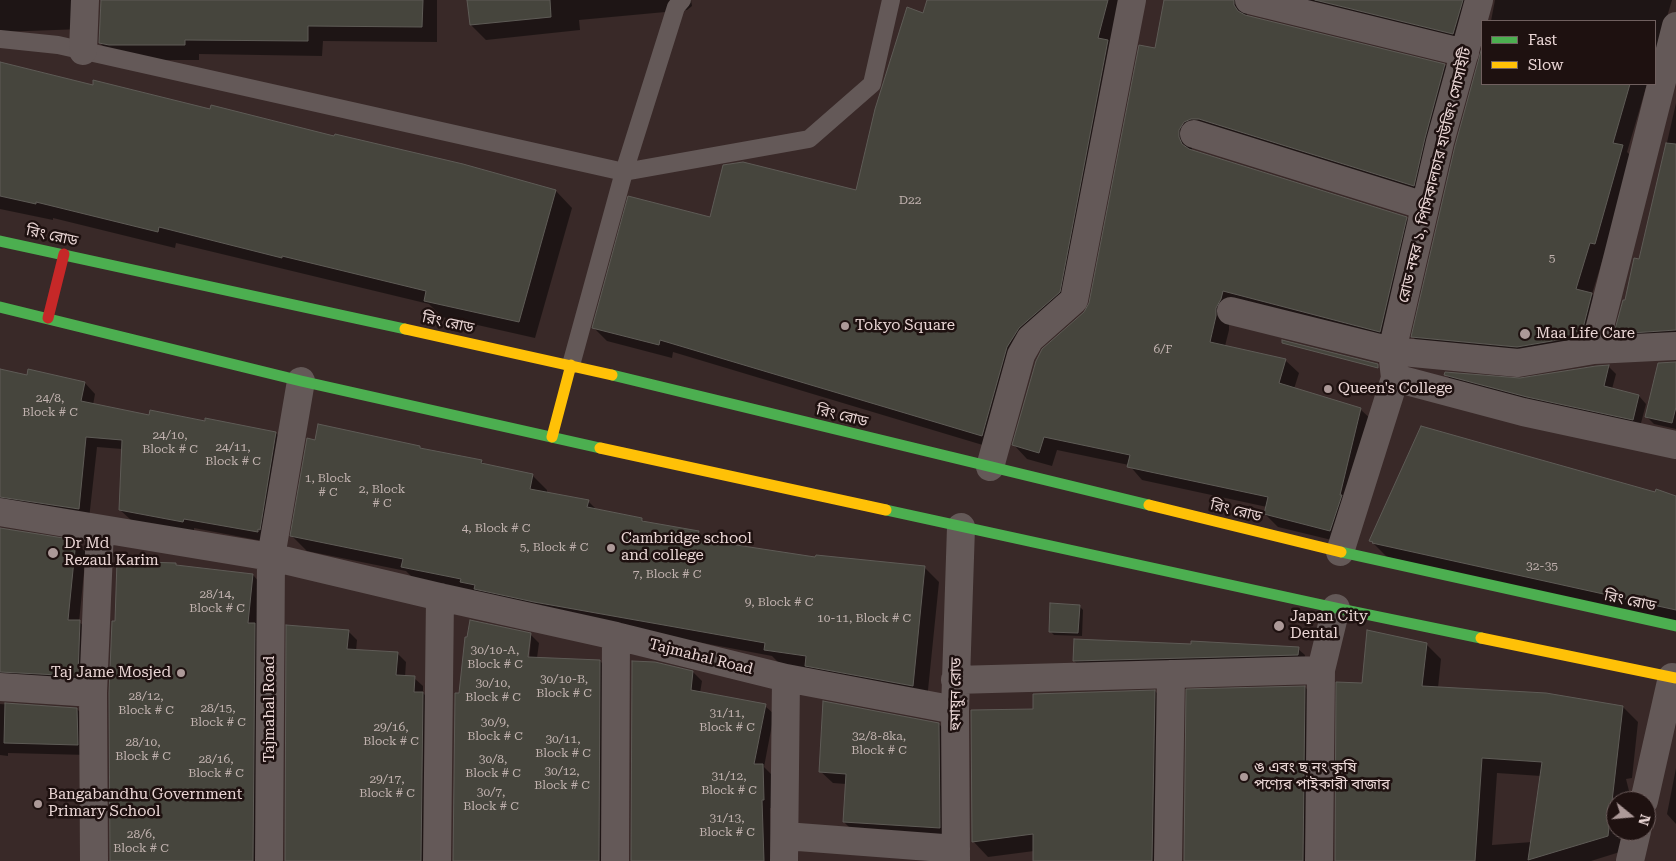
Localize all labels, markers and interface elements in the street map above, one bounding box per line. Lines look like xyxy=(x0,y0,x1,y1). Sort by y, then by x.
legend xyxy=(1481,20,1656,85)
text: Fast xyxy=(1528,31,1557,49)
street label: রোড নম্বর ১, পিসিকালচার হাউজিং সোসাইটি xyxy=(1395,45,1475,305)
text: Slow xyxy=(1528,56,1563,74)
house number: D22 xyxy=(899,193,921,207)
street label: রিং রোড xyxy=(25,222,79,250)
house number: 5 xyxy=(1549,251,1555,265)
street label: রিং রোড xyxy=(421,309,475,337)
place label: Tokyo Square xyxy=(855,317,955,335)
marker: Tokyo Square xyxy=(839,320,851,332)
place label: Maa Life Care xyxy=(1536,325,1635,343)
marker: Maa Life Care xyxy=(1518,327,1532,341)
house number: 6/F xyxy=(1153,342,1173,356)
place label: Queen's College xyxy=(1338,380,1453,398)
marker: Queen's College xyxy=(1322,383,1334,395)
house number: 24/8, Block # C xyxy=(22,391,78,419)
street label: রিং রোড xyxy=(814,401,870,431)
house number: 24/10, Block # C xyxy=(142,428,198,456)
house number: 24/11, Block # C xyxy=(205,440,261,468)
house number: 1, Block # C xyxy=(305,471,351,499)
house number: 2, Block # C xyxy=(359,482,405,510)
street label: রিং রোড xyxy=(1208,496,1264,526)
house number: 4, Block # C xyxy=(462,521,530,535)
place label: Cambridge school and college xyxy=(621,530,752,565)
place label: Dr Md Rezaul Karim xyxy=(64,535,159,570)
house number: 5, Block # C xyxy=(520,540,588,554)
marker: Cambridge school and college xyxy=(605,542,617,554)
marker: Dr Md Rezaul Karim xyxy=(46,546,60,560)
house number: 32-35 xyxy=(1526,559,1558,573)
house number: 7, Block # C xyxy=(633,567,701,581)
house number: 28/14, Block # C xyxy=(189,587,245,615)
street label: রিং রোড xyxy=(1603,587,1657,615)
house number: 9, Block # C xyxy=(745,595,813,609)
place label: Japan City Dental xyxy=(1290,608,1368,643)
house number: 10-11, Block # C xyxy=(817,611,911,625)
marker: Japan City Dental xyxy=(1272,619,1286,633)
street label: Tajmahal Road xyxy=(647,635,755,679)
house number: 30/10-A, Block # C xyxy=(467,643,523,671)
street label: Tajmahal Road xyxy=(261,656,279,762)
street label: হুমায়ুন রোড xyxy=(946,657,966,731)
place label: Taj Jame Mosjed xyxy=(51,664,171,682)
marker: Taj Jame Mosjed xyxy=(175,667,187,679)
house number: 30/10-B, Block # C xyxy=(536,672,592,700)
house number: 30/10, Block # C xyxy=(465,676,521,704)
house number: 28/12, Block # C xyxy=(118,689,174,717)
house number: 28/15, Block # C xyxy=(190,701,246,729)
house number: 31/11, Block # C xyxy=(699,706,755,734)
house number: 30/9, Block # C xyxy=(467,715,523,743)
house number: 29/16, Block # C xyxy=(363,720,419,748)
house number: 32/8-8ka, Block # C xyxy=(851,729,907,757)
house number: 30/11, Block # C xyxy=(535,732,591,760)
house number: 28/10, Block # C xyxy=(115,735,171,763)
house number: 28/16, Block # C xyxy=(188,752,244,780)
house number: 30/8, Block # C xyxy=(465,752,521,780)
place label: ঙ এবং ছ নং কৃষি পণ্যের পাইকারী বাজার xyxy=(1254,759,1390,794)
house number: 30/12, Block # C xyxy=(534,764,590,792)
house number: 31/12, Block # C xyxy=(701,769,757,797)
marker: ঙ এবং ছ নং কৃষি পণ্যের পাইকারী বাজার xyxy=(1238,771,1250,783)
house number: 29/17, Block # C xyxy=(359,772,415,800)
house number: 30/7, Block # C xyxy=(463,785,519,813)
place label: Bangabandhu Government Primary School xyxy=(48,786,242,821)
north arrow xyxy=(1606,791,1656,841)
marker: Bangabandhu Government Primary School xyxy=(32,798,44,810)
house number: 31/13, Block # C xyxy=(699,811,755,839)
text: N xyxy=(1635,813,1654,828)
house number: 28/6, Block # C xyxy=(113,827,169,855)

